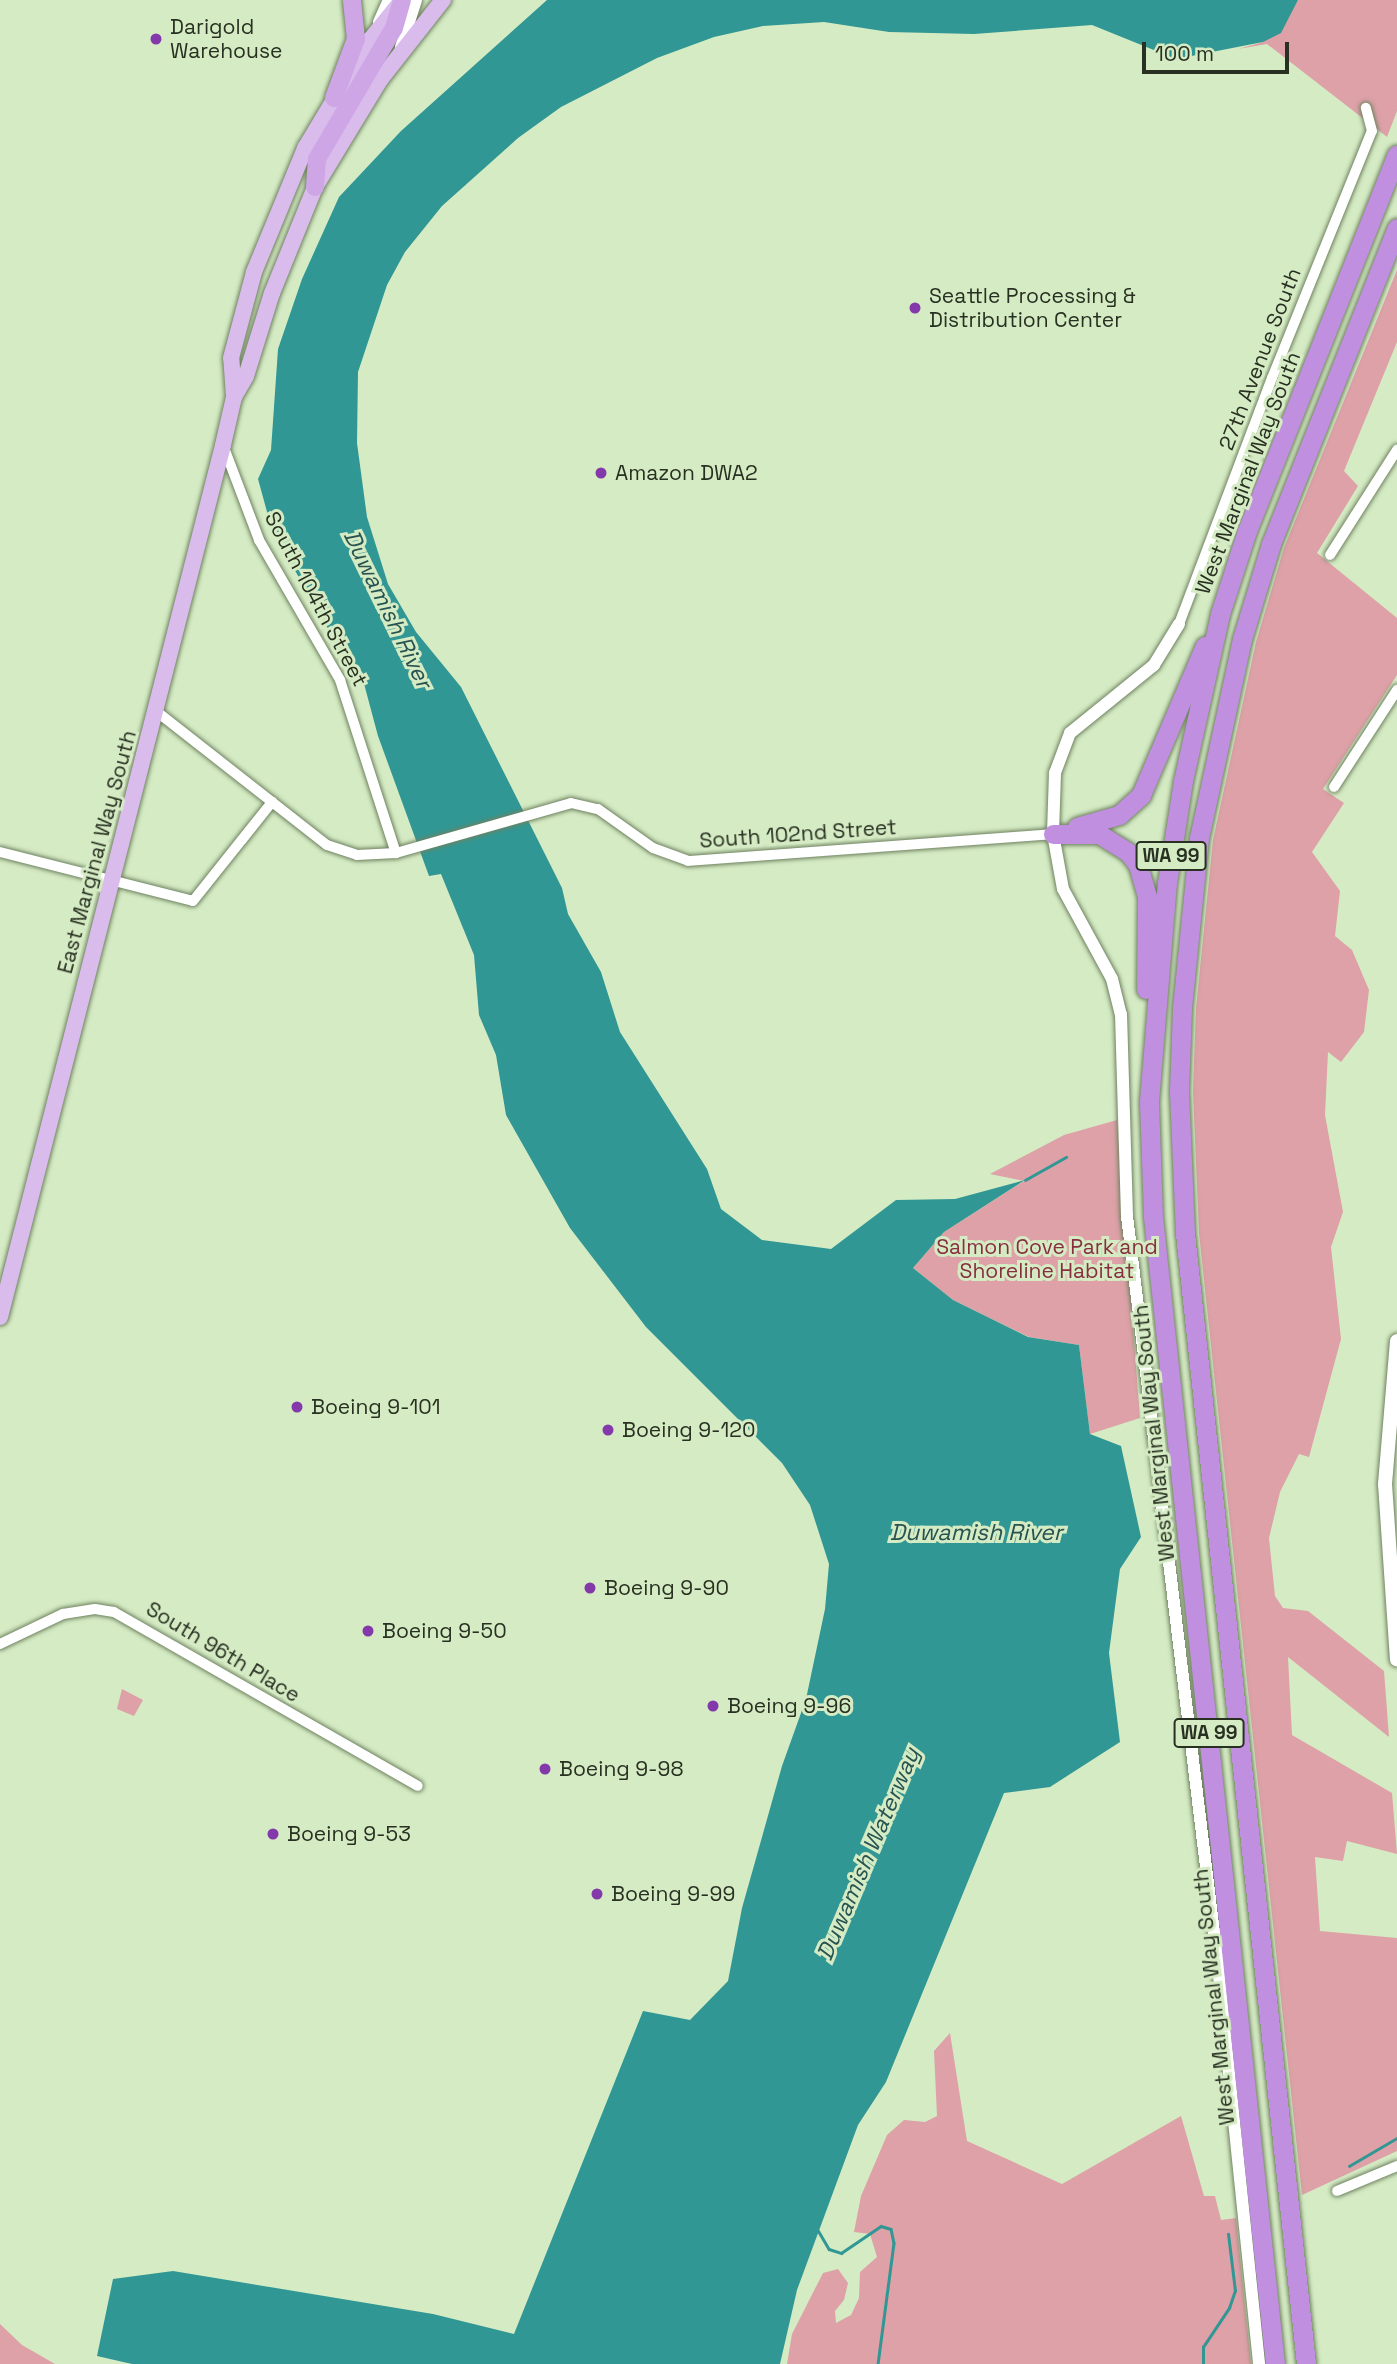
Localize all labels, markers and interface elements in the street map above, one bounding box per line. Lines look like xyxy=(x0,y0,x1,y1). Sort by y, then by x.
place label: Darigold Warehouse xyxy=(170,14,282,64)
scale bar xyxy=(1145,28,1292,72)
marker: Darigold Warehouse xyxy=(148,31,164,47)
text: 100 m xyxy=(1155,40,1214,67)
street label: 27th Avenue South xyxy=(1214,264,1306,454)
place label: Seattle Processing & Distribution Center xyxy=(929,283,1136,333)
marker: Seattle Processing & Distribution Center xyxy=(907,300,923,316)
street label: West Marginal Way South xyxy=(1190,348,1306,598)
place label: Amazon DWA2 xyxy=(615,460,758,486)
marker: Amazon DWA2 xyxy=(593,465,609,481)
street label: South 104th Street xyxy=(259,507,373,691)
water label: Duwamish River xyxy=(338,525,438,693)
street label: East Marginal Way South xyxy=(52,727,142,977)
street label: South 102nd Street xyxy=(699,815,897,853)
road number: WA 99 xyxy=(1134,841,1208,872)
park label: Salmon Cove Park and Shoreline Habitat xyxy=(936,1234,1158,1284)
street label: West Marginal Way South xyxy=(1128,1304,1180,1562)
place label: Boeing 9-101 xyxy=(311,1394,441,1420)
marker: Boeing 9-101 xyxy=(289,1399,305,1415)
place label: Boeing 9-120 xyxy=(622,1417,755,1443)
marker: Boeing 9-120 xyxy=(600,1422,616,1438)
water label: Duwamish River xyxy=(890,1518,1062,1546)
place label: Boeing 9-90 xyxy=(604,1575,729,1601)
marker: Boeing 9-90 xyxy=(582,1580,598,1596)
street label: South 96th Place xyxy=(142,1596,304,1708)
place label: Boeing 9-50 xyxy=(382,1618,507,1644)
marker: Boeing 9-50 xyxy=(360,1623,376,1639)
place label: Boeing 9-96 xyxy=(727,1693,851,1719)
marker: Boeing 9-96 xyxy=(705,1698,721,1714)
road number: WA 99 xyxy=(1172,1718,1246,1749)
water label: Duwamish Waterway xyxy=(811,1743,925,1965)
place label: Boeing 9-98 xyxy=(559,1756,684,1782)
marker: Boeing 9-98 xyxy=(537,1761,553,1777)
place label: Boeing 9-53 xyxy=(287,1821,411,1847)
marker: Boeing 9-53 xyxy=(265,1826,281,1842)
street label: West Marginal Way South xyxy=(1188,1868,1240,2126)
place label: Boeing 9-99 xyxy=(611,1881,735,1907)
marker: Boeing 9-99 xyxy=(589,1886,605,1902)

